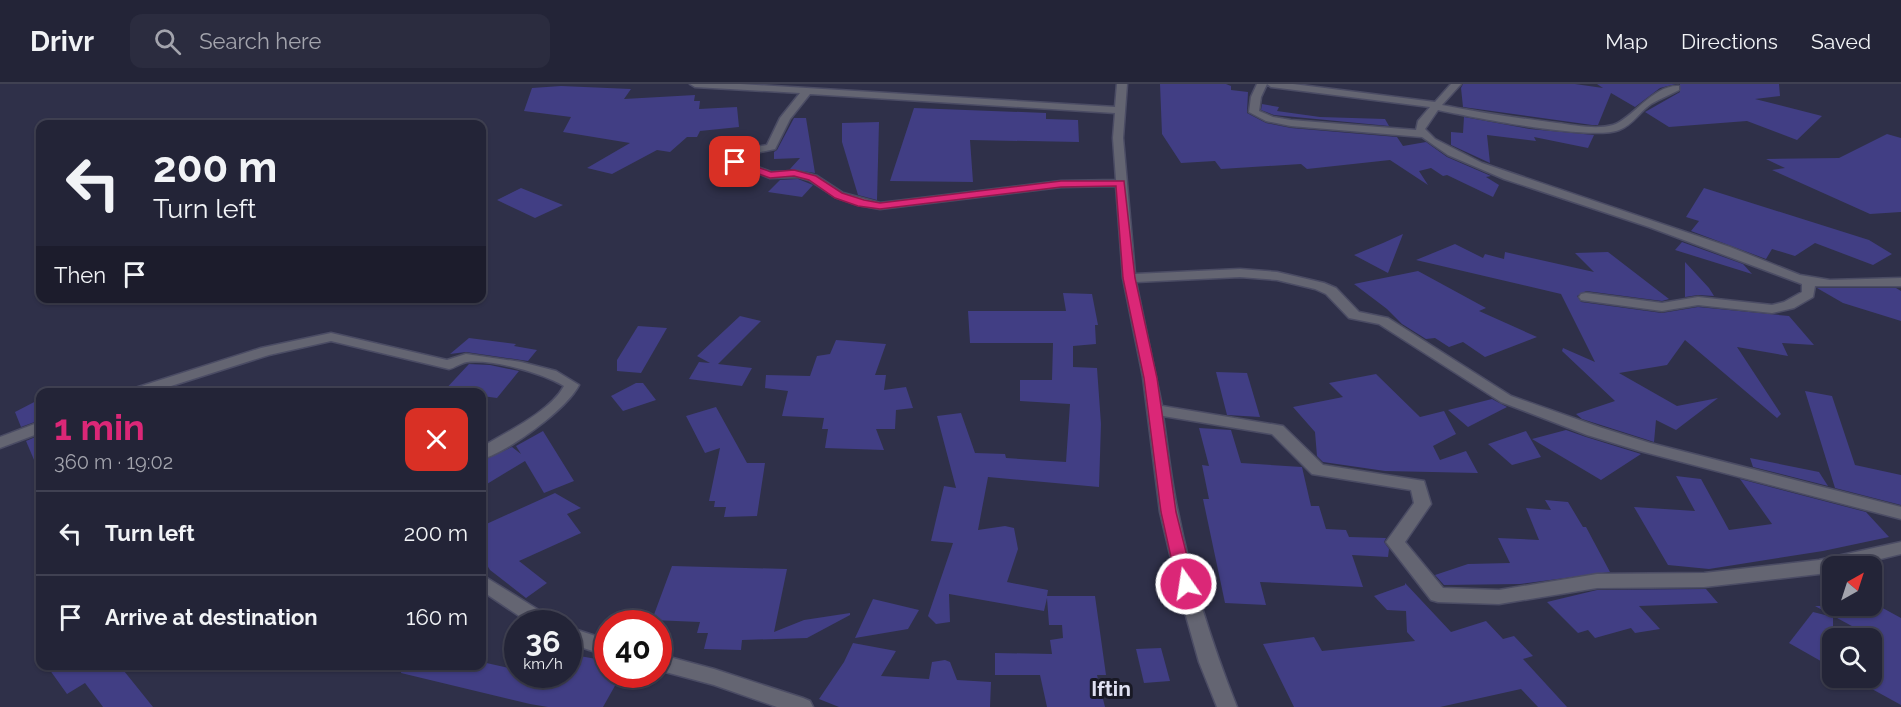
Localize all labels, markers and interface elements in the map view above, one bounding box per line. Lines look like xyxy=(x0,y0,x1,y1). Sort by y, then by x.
search box xyxy=(130,14,550,68)
text: Drivr xyxy=(30,25,94,58)
icon: search xyxy=(151,25,184,58)
text: Search here xyxy=(199,28,321,54)
text: Map xyxy=(1605,29,1648,54)
text: Directions xyxy=(1681,29,1778,54)
text: Saved xyxy=(1811,29,1871,54)
pin xyxy=(709,136,760,187)
text: 200 m xyxy=(153,143,277,192)
icon: left xyxy=(54,144,132,222)
icon: arrive xyxy=(718,145,751,178)
text: Turn left xyxy=(153,193,256,224)
icon: arrive xyxy=(118,258,151,291)
text: Then xyxy=(54,262,106,288)
text: 1 min xyxy=(54,406,145,448)
button: close xyxy=(405,408,468,471)
text: 360 m · 19:02 xyxy=(54,450,173,474)
icon: left xyxy=(54,517,87,550)
text: Turn left xyxy=(105,520,195,546)
text: 200 m xyxy=(404,520,468,546)
position arrow xyxy=(1154,552,1218,616)
north arrow xyxy=(1822,556,1882,616)
map controls xyxy=(1822,556,1882,688)
icon: arrive xyxy=(54,601,87,634)
text: Arrive at destination xyxy=(105,604,318,630)
text: 160 m xyxy=(406,604,468,630)
speed limit sign: 40 xyxy=(594,610,672,688)
text: 36 xyxy=(526,624,560,659)
button: search xyxy=(1822,628,1882,688)
text: km/h xyxy=(523,655,563,673)
district label: Iftin xyxy=(1091,676,1131,701)

